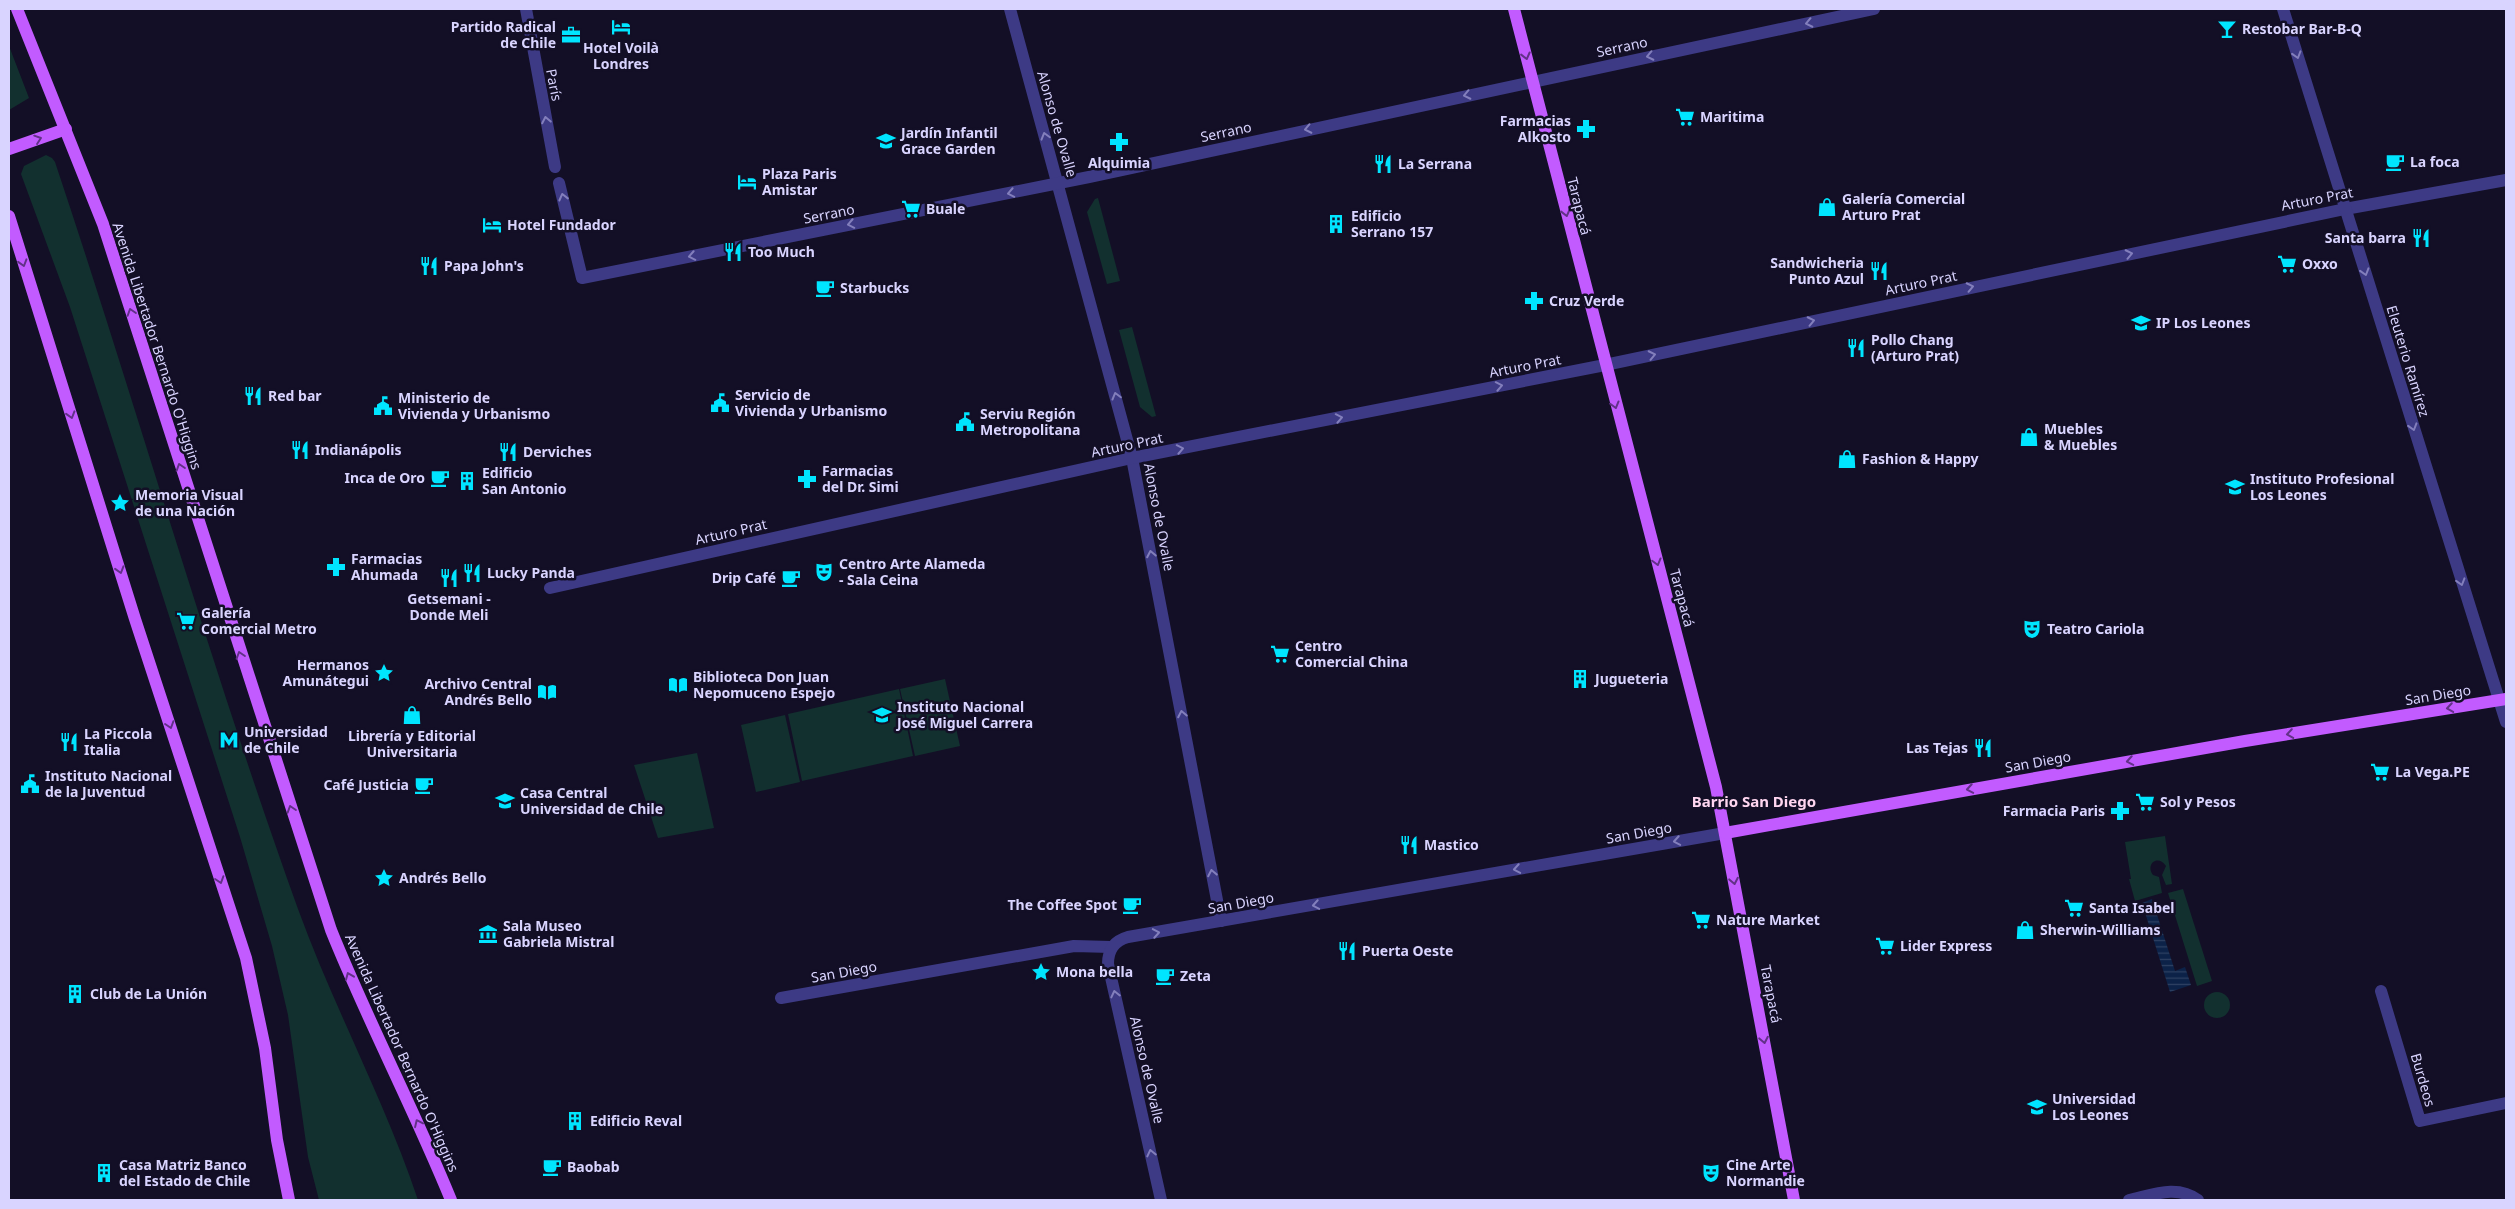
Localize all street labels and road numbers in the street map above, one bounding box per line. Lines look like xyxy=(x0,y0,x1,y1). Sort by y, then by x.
street label: Serrano xyxy=(1595,32,1649,61)
street label: París xyxy=(542,67,567,103)
street label: Alonso de Ovalle xyxy=(1033,69,1082,179)
street label: Serrano xyxy=(1199,117,1253,146)
street label: Tarapacá xyxy=(1563,175,1596,237)
street label: Arturo Prat xyxy=(2279,182,2355,215)
street label: Serrano xyxy=(802,199,856,228)
street label: Avenida Libertador Bernardo O'Higgins xyxy=(108,220,207,472)
street label: Arturo Prat xyxy=(1883,266,1959,299)
street label: Eleuterio Ramírez xyxy=(2383,303,2435,419)
street label: Arturo Prat xyxy=(1487,349,1563,382)
street label: Arturo Prat xyxy=(1089,428,1165,461)
street label: Alonso de Ovalle xyxy=(1140,461,1179,573)
street label: Arturo Prat xyxy=(693,514,769,549)
street label: Tarapacá xyxy=(1666,567,1699,629)
street label: San Diego xyxy=(2404,680,2472,709)
street label: San Diego xyxy=(2003,746,2072,777)
street label: San Diego xyxy=(1604,817,1673,848)
street label: San Diego xyxy=(1206,887,1275,918)
street label: Avenida Libertador Bernardo O'Higgins xyxy=(341,931,464,1175)
street label: San Diego xyxy=(809,956,878,987)
street label: Tarapacá xyxy=(1757,963,1786,1025)
street label: Alonso de Ovalle xyxy=(1126,1014,1169,1126)
street label: Burdeos xyxy=(2407,1051,2440,1109)

